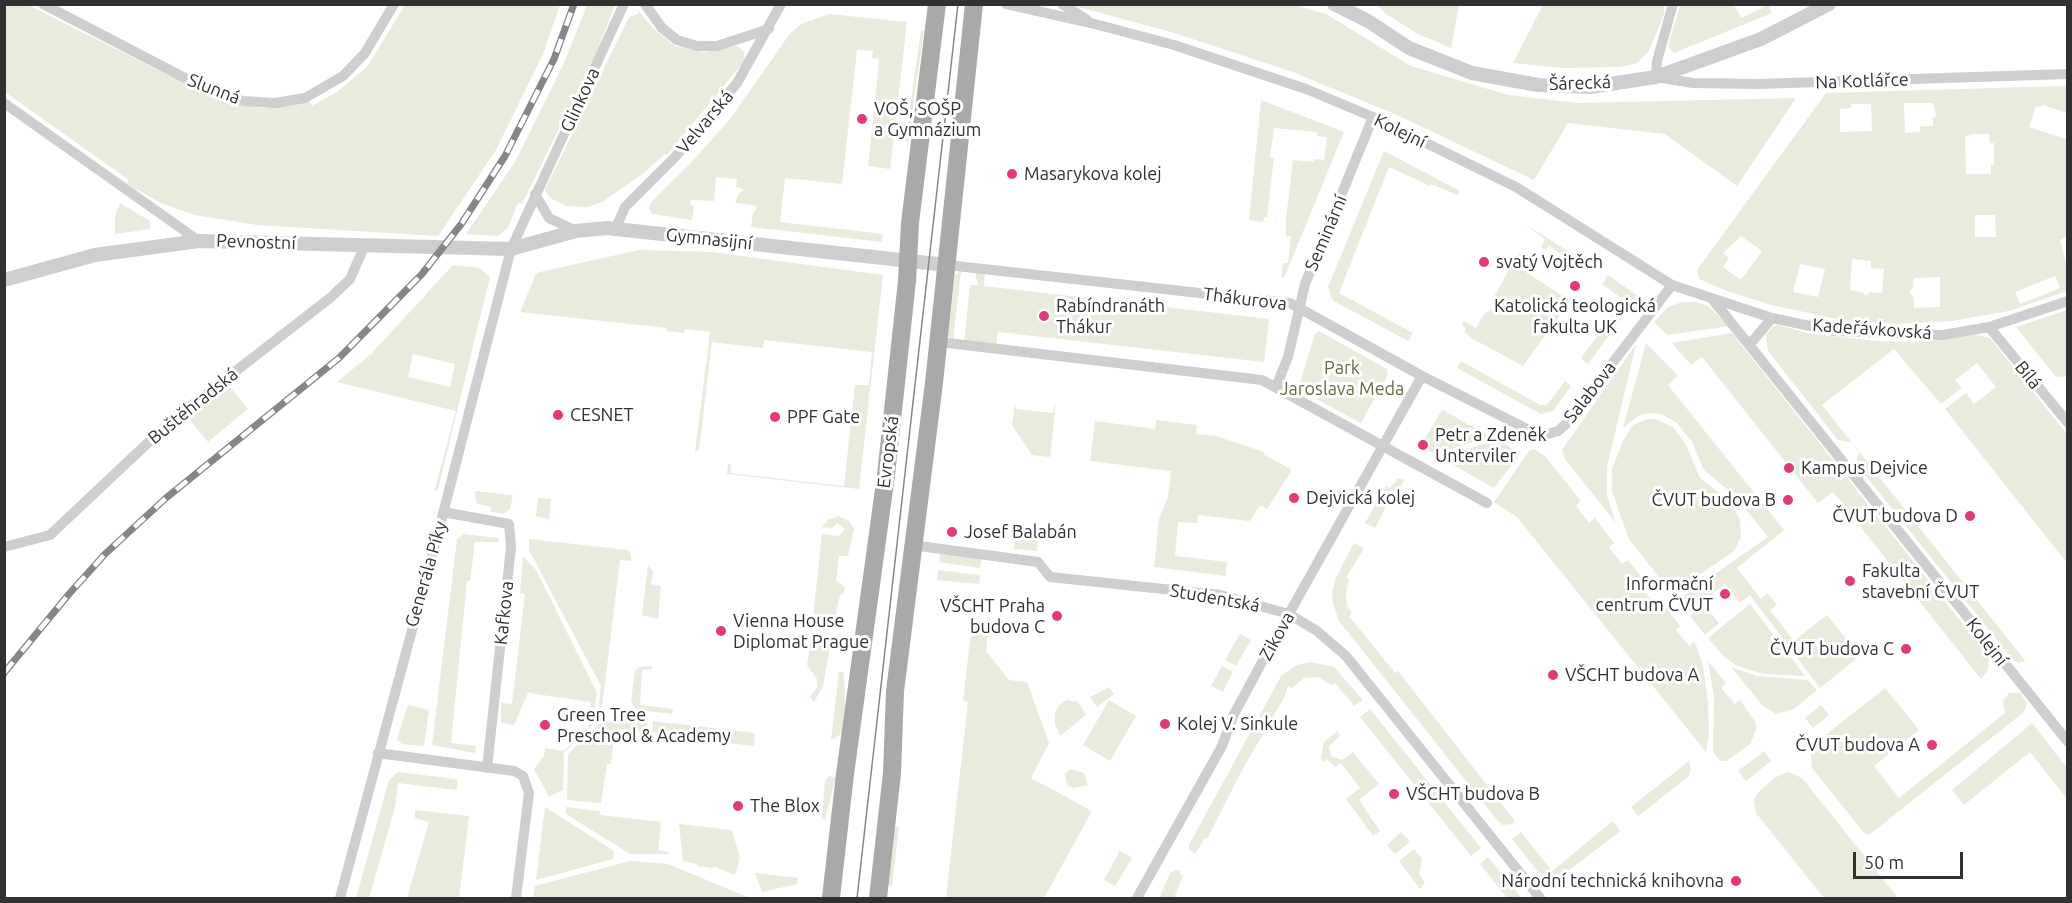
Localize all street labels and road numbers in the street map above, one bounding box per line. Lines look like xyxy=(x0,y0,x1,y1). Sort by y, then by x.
street label: Glinkova xyxy=(556,64,604,136)
street label: Slunná xyxy=(185,69,243,109)
street label: Na Kotlářce xyxy=(1815,69,1909,93)
street label: Šárecká xyxy=(1549,71,1611,95)
street label: Velvarská xyxy=(672,86,738,158)
street label: Kolejní xyxy=(1371,109,1429,153)
street label: Seminární xyxy=(1300,192,1352,274)
street label: Gymnasijní xyxy=(665,224,753,254)
street label: Pevnostní xyxy=(216,230,296,254)
street label: Thákurova xyxy=(1202,283,1288,315)
street label: Kadeřávkovská xyxy=(1812,314,1932,344)
street label: Salabova xyxy=(1559,357,1621,427)
street label: Bílá xyxy=(2010,357,2046,393)
street label: Buštěhradská xyxy=(144,363,242,449)
street label: Evropská xyxy=(873,415,903,489)
street label: Generála Píky xyxy=(401,519,451,629)
street label: Studentská xyxy=(1168,579,1262,617)
street label: Kafkova xyxy=(490,580,518,646)
street label: Zikova xyxy=(1255,608,1299,664)
street label: Kolejní xyxy=(1962,614,2012,670)

